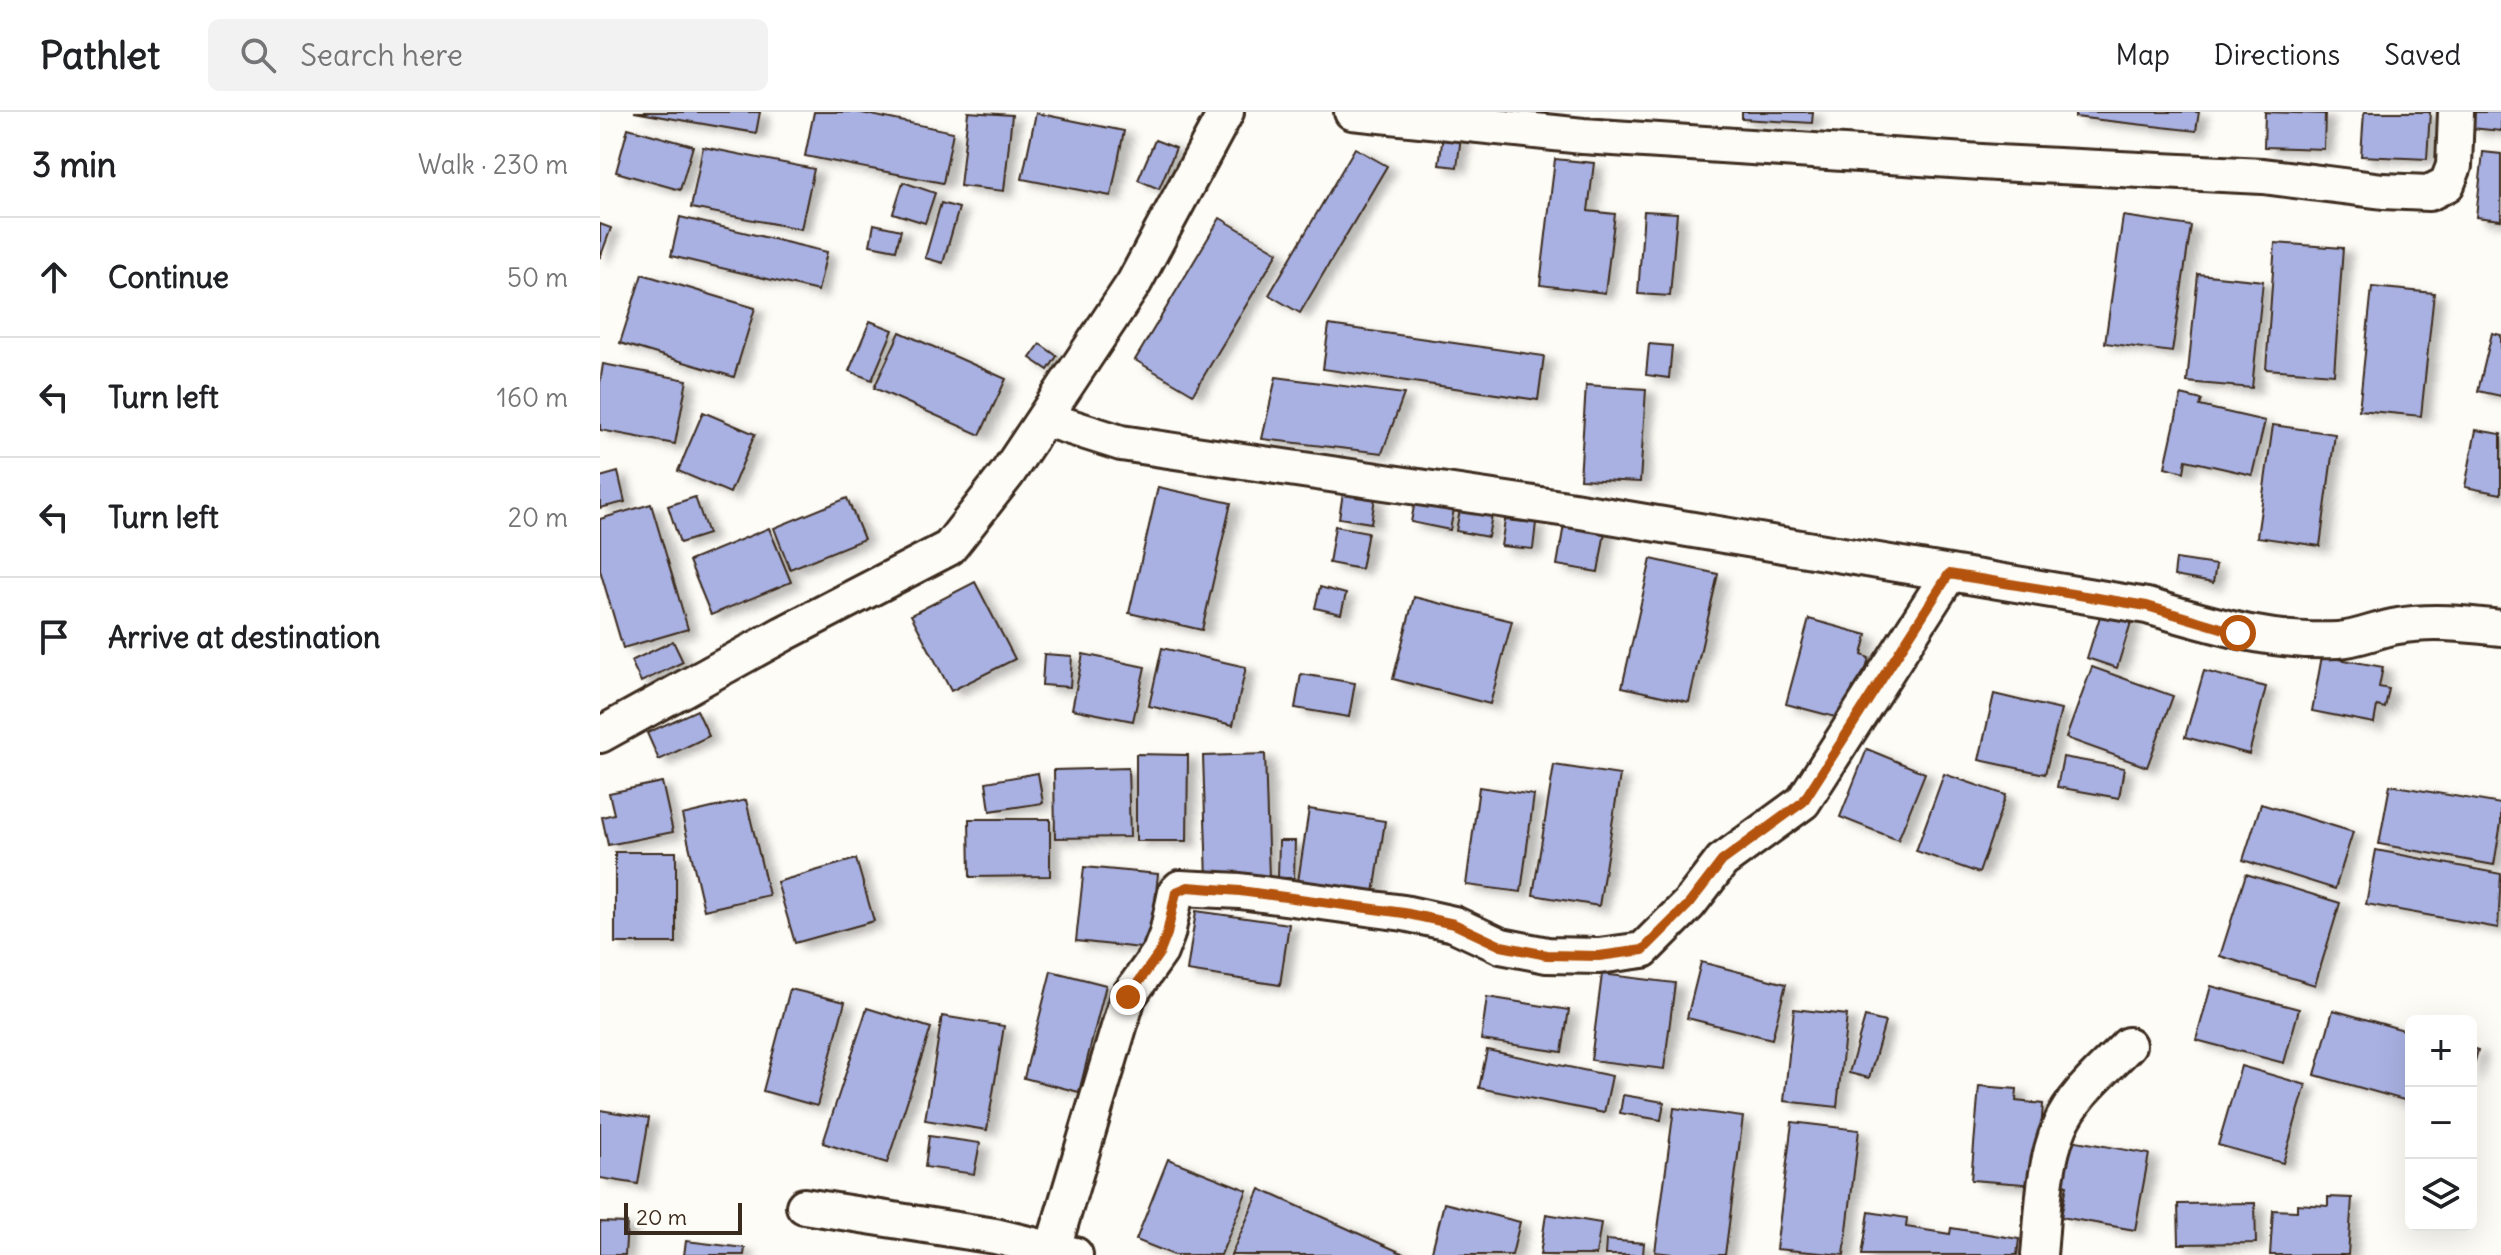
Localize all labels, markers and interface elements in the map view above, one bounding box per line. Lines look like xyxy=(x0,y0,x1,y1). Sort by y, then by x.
search box xyxy=(208,19,768,91)
text: Pathlet xyxy=(40,32,160,79)
icon: search xyxy=(236,33,280,77)
text: Search here xyxy=(300,36,463,74)
text: Map xyxy=(2115,37,2170,73)
text: Directions xyxy=(2214,37,2340,73)
text: Saved xyxy=(2384,37,2461,73)
text: 3 min xyxy=(32,143,117,186)
text: Walk · 230 m xyxy=(418,148,568,181)
icon: ahead xyxy=(32,255,76,299)
text: Continue xyxy=(108,258,229,296)
text: 50 m xyxy=(507,261,568,294)
icon: left xyxy=(32,375,76,419)
text: Turn left xyxy=(108,378,219,416)
text: 160 m xyxy=(497,381,568,414)
icon: left xyxy=(32,495,76,539)
text: Turn left xyxy=(108,498,219,536)
text: 20 m xyxy=(508,501,568,534)
icon: arrive xyxy=(32,615,76,659)
route start xyxy=(2220,615,2256,651)
text: Arrive at destination xyxy=(108,618,380,656)
route end xyxy=(1110,979,1146,1015)
map controls xyxy=(2405,1015,2477,1231)
button: + xyxy=(2405,1015,2477,1087)
button: − xyxy=(2405,1087,2477,1159)
button: layers xyxy=(2405,1159,2477,1231)
scale bar xyxy=(624,1199,742,1235)
text: 20 m xyxy=(636,1203,687,1231)

